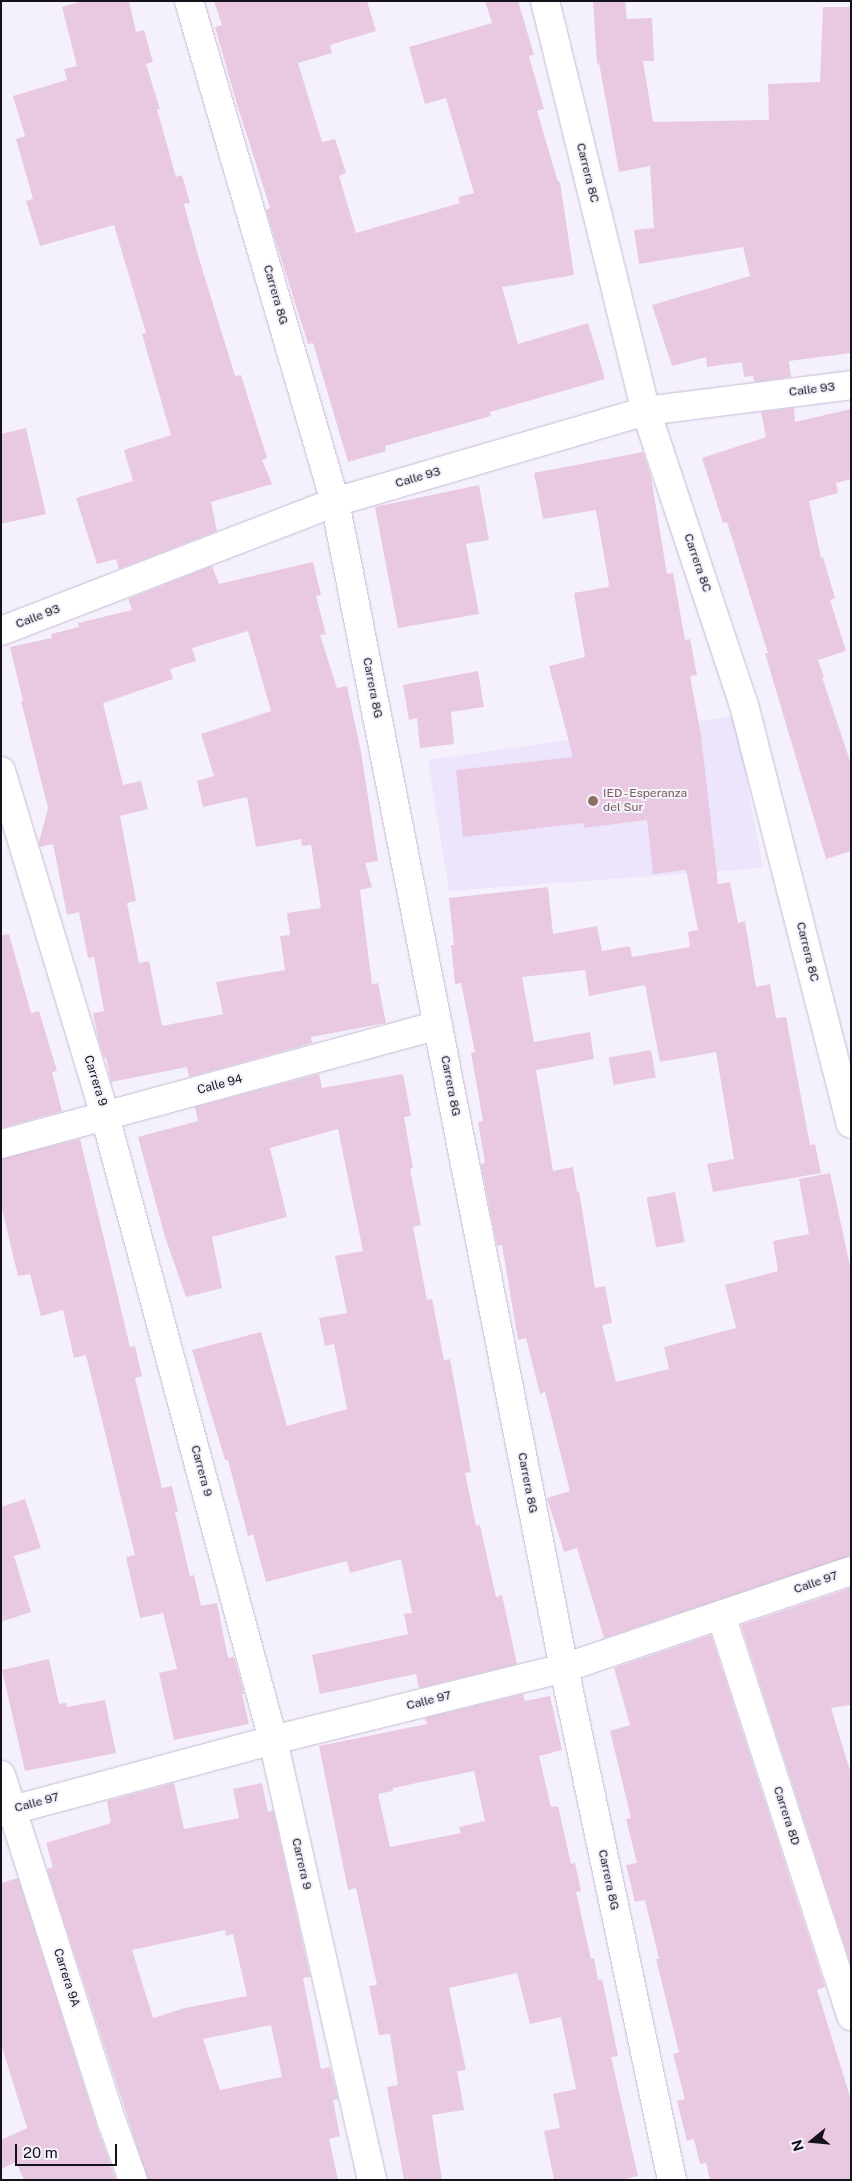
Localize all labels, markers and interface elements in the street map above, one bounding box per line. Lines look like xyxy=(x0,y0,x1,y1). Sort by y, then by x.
street label: Carrera 8C xyxy=(573,142,601,204)
street label: Carrera 8G xyxy=(260,263,290,327)
street label: Calle 93 xyxy=(788,380,836,400)
street label: Calle 93 xyxy=(394,465,442,491)
street label: Carrera 8C xyxy=(680,532,714,594)
street label: Calle 93 xyxy=(14,602,62,632)
street label: Carrera 8G xyxy=(359,656,385,720)
place label: IED - Esperanza del Sur xyxy=(603,787,690,815)
marker: IED - Esperanza del Sur xyxy=(587,795,599,807)
street label: Carrera 8C xyxy=(793,921,821,983)
street label: Carrera 9 xyxy=(80,1054,110,1108)
street label: Carrera 8G xyxy=(437,1054,463,1118)
street label: Calle 94 xyxy=(196,1072,244,1098)
street label: Carrera 9 xyxy=(187,1444,215,1498)
street label: Carrera 8G xyxy=(514,1451,540,1515)
street label: Calle 97 xyxy=(792,1569,840,1597)
street label: Calle 97 xyxy=(405,1688,453,1714)
street label: Carrera 8D xyxy=(770,1785,802,1847)
street label: Calle 97 xyxy=(13,1790,61,1816)
street label: Carrera 9 xyxy=(288,1837,314,1891)
street label: Carrera 8G xyxy=(595,1848,621,1912)
street label: Carrera 9A xyxy=(50,1947,82,2009)
north arrow xyxy=(787,2116,837,2166)
scale bar xyxy=(18,2134,120,2166)
text: N xyxy=(788,2138,807,2153)
text: 20 m xyxy=(23,2144,58,2161)

